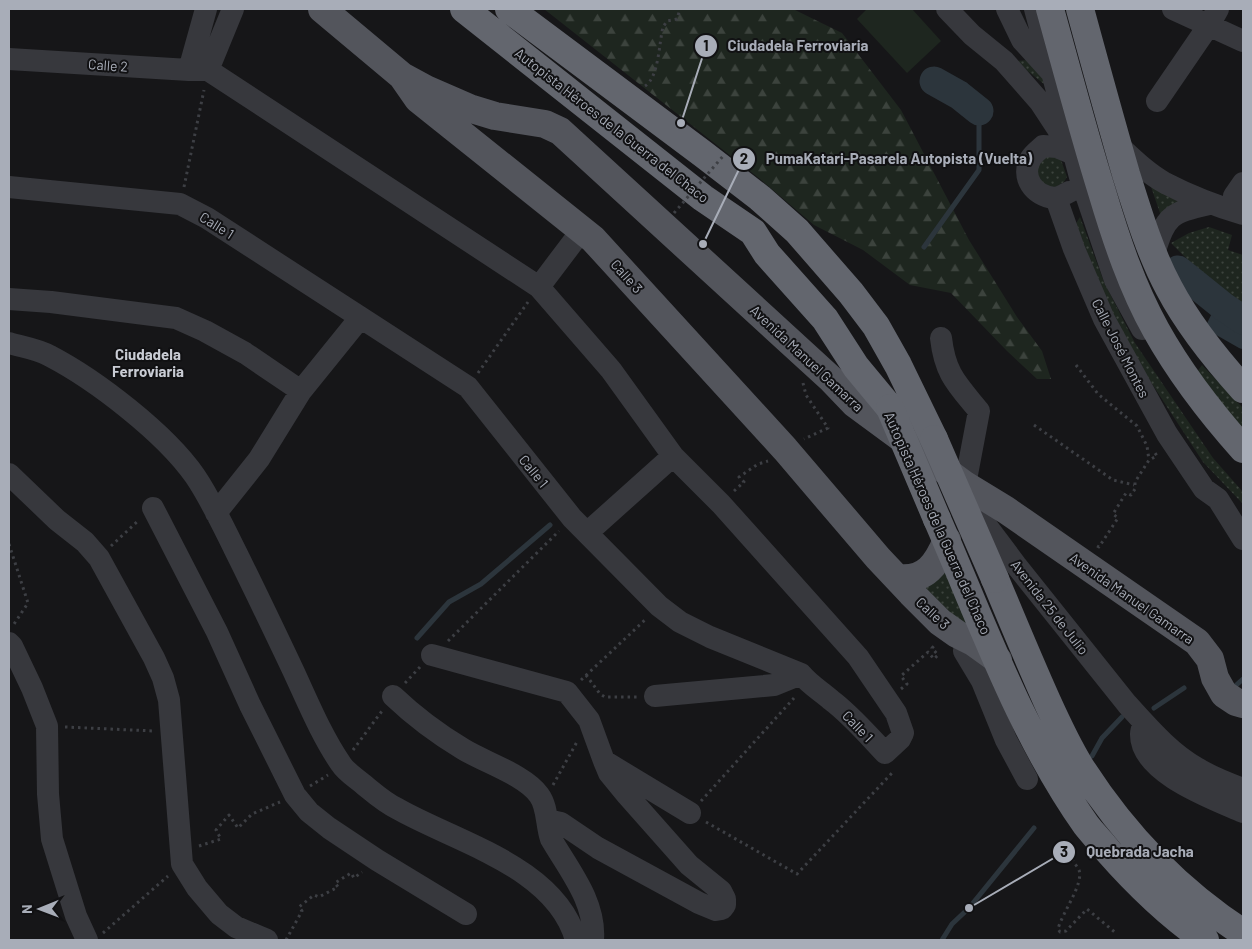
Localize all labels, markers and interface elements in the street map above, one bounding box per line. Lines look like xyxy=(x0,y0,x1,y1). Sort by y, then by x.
callout: Ciudadela Ferroviaria xyxy=(693,31,879,61)
text: 1 xyxy=(703,36,709,54)
text: Ciudadela Ferroviaria xyxy=(728,36,868,54)
street label: Autopista Héroes de la Guerra del Chaco xyxy=(512,44,712,206)
street label: Calle 2 xyxy=(88,55,128,75)
callout: PumaKatari-Pasarela Autopista (Vuelta) xyxy=(731,144,1043,174)
text: 2 xyxy=(740,149,748,167)
text: PumaKatari-Pasarela Autopista (Vuelta) xyxy=(766,149,1033,167)
street label: Calle 1 xyxy=(197,208,237,242)
street label: Calle 3 xyxy=(607,256,647,296)
street label: Calle José Montes xyxy=(1089,296,1153,401)
street label: Avenida Manuel Gamarra xyxy=(747,301,867,415)
district label: Ciudadela Ferroviaria xyxy=(112,345,184,380)
street label: Autopista Héroes de la Guerra del Chaco xyxy=(881,409,995,637)
street label: Calle 1 xyxy=(516,451,552,491)
street label: Avenida Manuel Gamarra xyxy=(1066,549,1198,647)
street label: Avenida 25 de Julio xyxy=(1008,556,1092,658)
street label: Calle 3 xyxy=(913,593,953,633)
street label: Calle 1 xyxy=(839,707,877,745)
callout: Quebrada Jacha xyxy=(1051,837,1204,867)
text: 3 xyxy=(1060,842,1068,860)
text: Quebrada Jacha xyxy=(1086,842,1194,860)
north arrow xyxy=(15,884,65,934)
text: N xyxy=(18,904,35,914)

